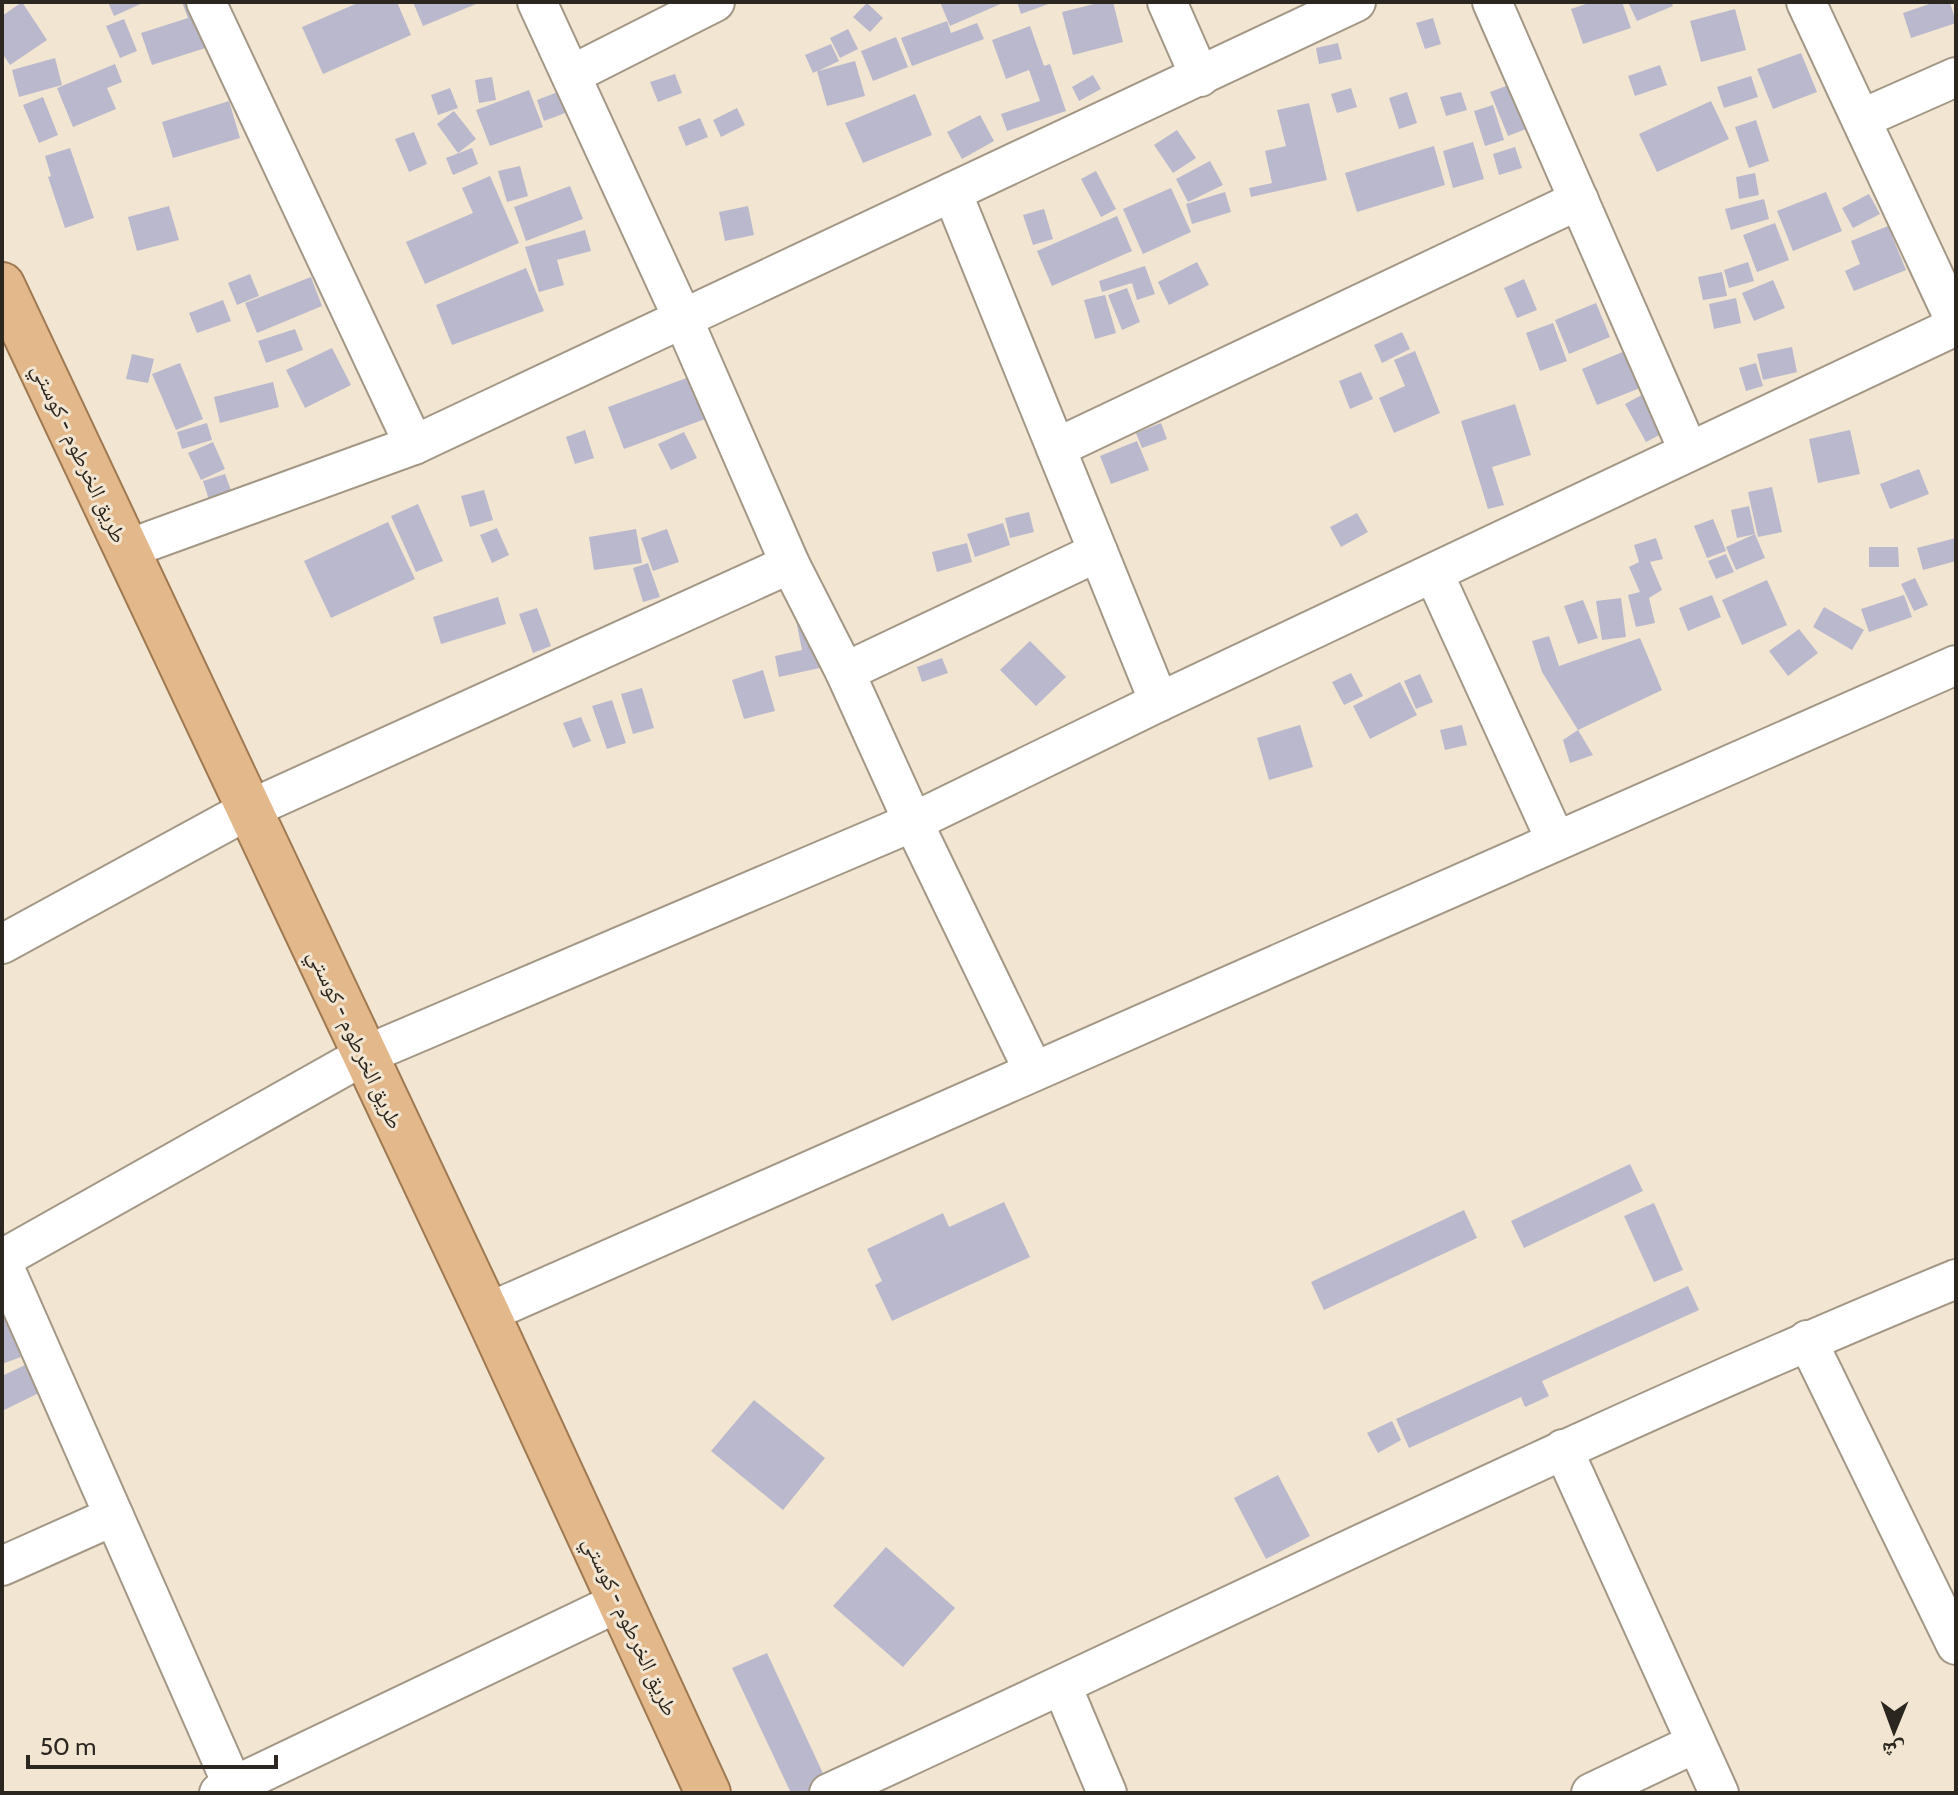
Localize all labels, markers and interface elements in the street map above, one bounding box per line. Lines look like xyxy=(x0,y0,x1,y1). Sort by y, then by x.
street label: طريق الخرطوم - كوستي xyxy=(23,359,133,549)
street label: طريق الخرطوم - كوستي xyxy=(299,945,409,1135)
street label: طريق الخرطوم - كوستي xyxy=(574,1532,684,1722)
north arrow xyxy=(1854,1691,1934,1771)
scale bar xyxy=(28,1719,276,1769)
text: 50 m xyxy=(40,1732,96,1761)
text: ش xyxy=(1882,1737,1906,1764)

